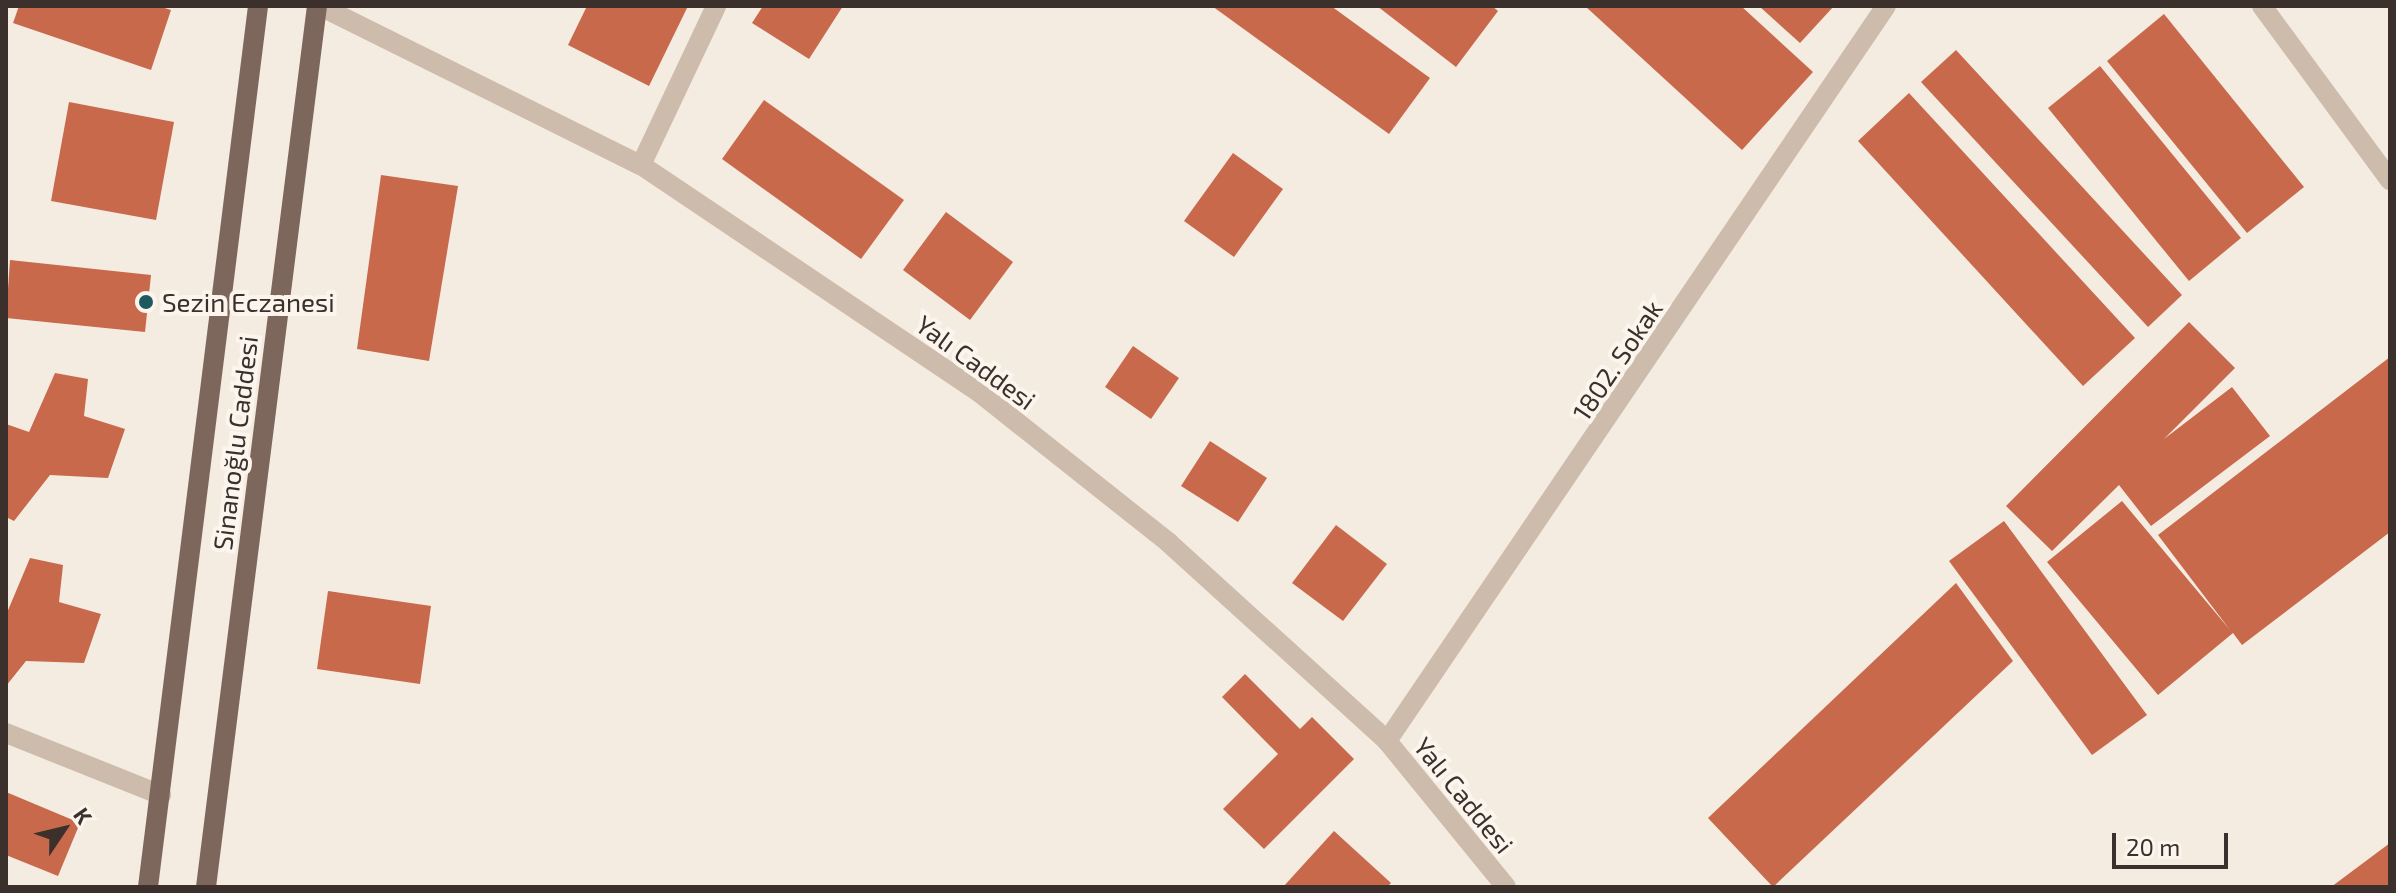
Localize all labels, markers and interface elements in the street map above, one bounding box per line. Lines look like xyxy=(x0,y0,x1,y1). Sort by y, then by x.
place label: Sezin Eczanesi xyxy=(162,286,335,318)
marker: Sezin Eczanesi xyxy=(137,293,155,311)
street label: 1802. Sokak xyxy=(1565,294,1669,426)
street label: Yalı Caddesi xyxy=(910,308,1042,416)
street label: Si̇nanoğlu Caddesi xyxy=(206,334,264,552)
street label: Yalı Caddesi xyxy=(1408,731,1520,859)
north arrow xyxy=(24,789,104,869)
text: K xyxy=(69,802,98,828)
scale bar xyxy=(2116,817,2232,867)
text: 20 m xyxy=(2126,832,2180,861)

